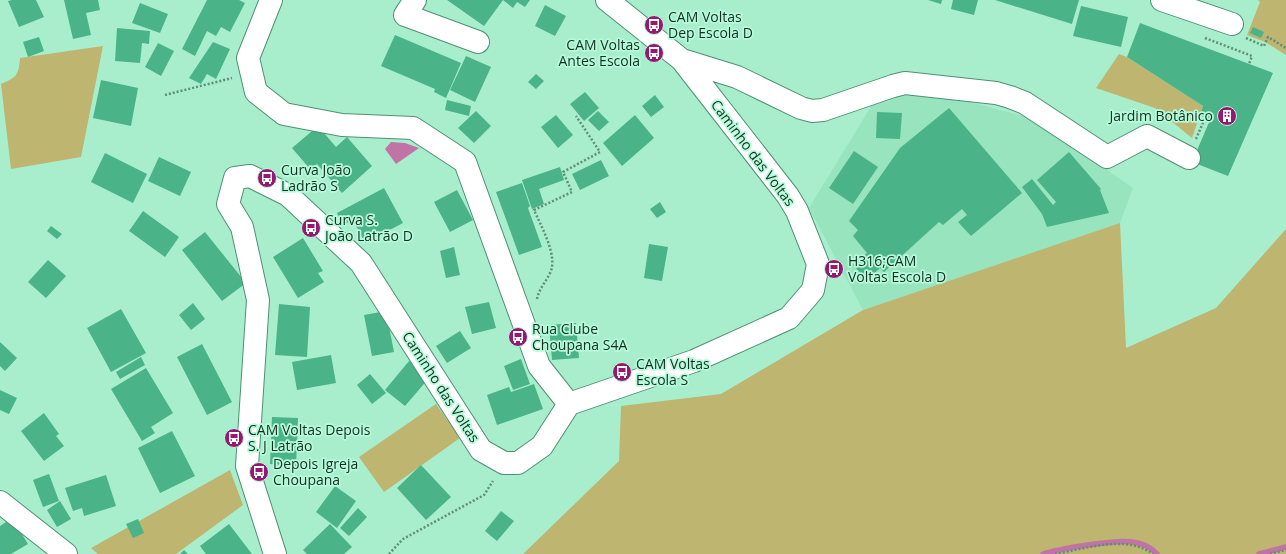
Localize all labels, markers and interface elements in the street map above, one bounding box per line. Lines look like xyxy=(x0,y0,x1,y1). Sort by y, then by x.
place label: CAM Voltas Dep Escola D xyxy=(668,7,753,42)
bus stop icon: CAM Voltas Dep Escola D xyxy=(643,14,665,36)
place label: CAM Voltas Antes Escola xyxy=(559,35,640,70)
bus stop icon: CAM Voltas Antes Escola xyxy=(643,42,665,64)
street label: Caminho das Voltas xyxy=(707,96,800,210)
building icon: Jardim Botânico xyxy=(1216,105,1238,127)
place label: Jardim Botânico xyxy=(1108,106,1213,125)
place label: Curva João Ladrão S xyxy=(281,160,351,195)
bus stop icon: Curva João Ladrão S xyxy=(256,167,278,189)
place label: Curva S. João Latrão D xyxy=(323,210,413,245)
bus stop icon: Curva S. João Latrão D xyxy=(300,217,322,239)
place label: H316;CAM Voltas Escola D xyxy=(848,251,946,286)
bus stop icon: H316;CAM Voltas Escola D xyxy=(823,258,845,280)
place label: Rua Clube Choupana S4A xyxy=(532,319,627,354)
bus stop icon: Rua Clube Choupana S4A xyxy=(507,326,529,348)
street label: Caminho das Voltas xyxy=(398,328,485,446)
place label: CAM Voltas Escola S xyxy=(636,354,710,389)
bus stop icon: CAM Voltas Escola S xyxy=(611,361,633,383)
place label: CAM Voltas Depois S. J Latrão xyxy=(248,420,371,455)
bus stop icon: CAM Voltas Depois S. J Latrão xyxy=(223,427,245,449)
place label: Depois Igreja Choupana xyxy=(273,454,358,489)
bus stop icon: Depois Igreja Choupana xyxy=(248,461,270,483)

